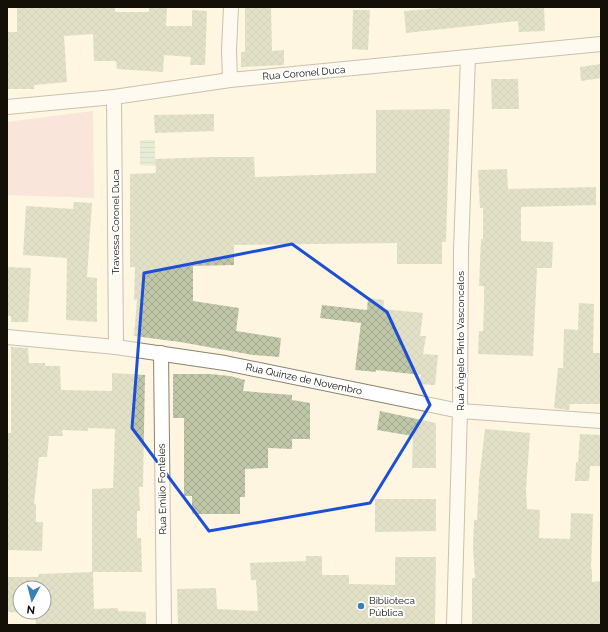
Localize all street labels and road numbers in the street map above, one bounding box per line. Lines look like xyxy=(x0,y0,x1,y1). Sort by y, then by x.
street label: Rua Coronel Duca xyxy=(262,64,346,82)
street label: Travessa Coronel Duca xyxy=(110,169,121,275)
street label: Rua Ângelo Pinto Vasconcelos xyxy=(455,271,466,411)
street label: Rua Quinze de Novembro xyxy=(245,361,363,397)
street label: Rua Emílio Fonteles xyxy=(156,443,168,535)

